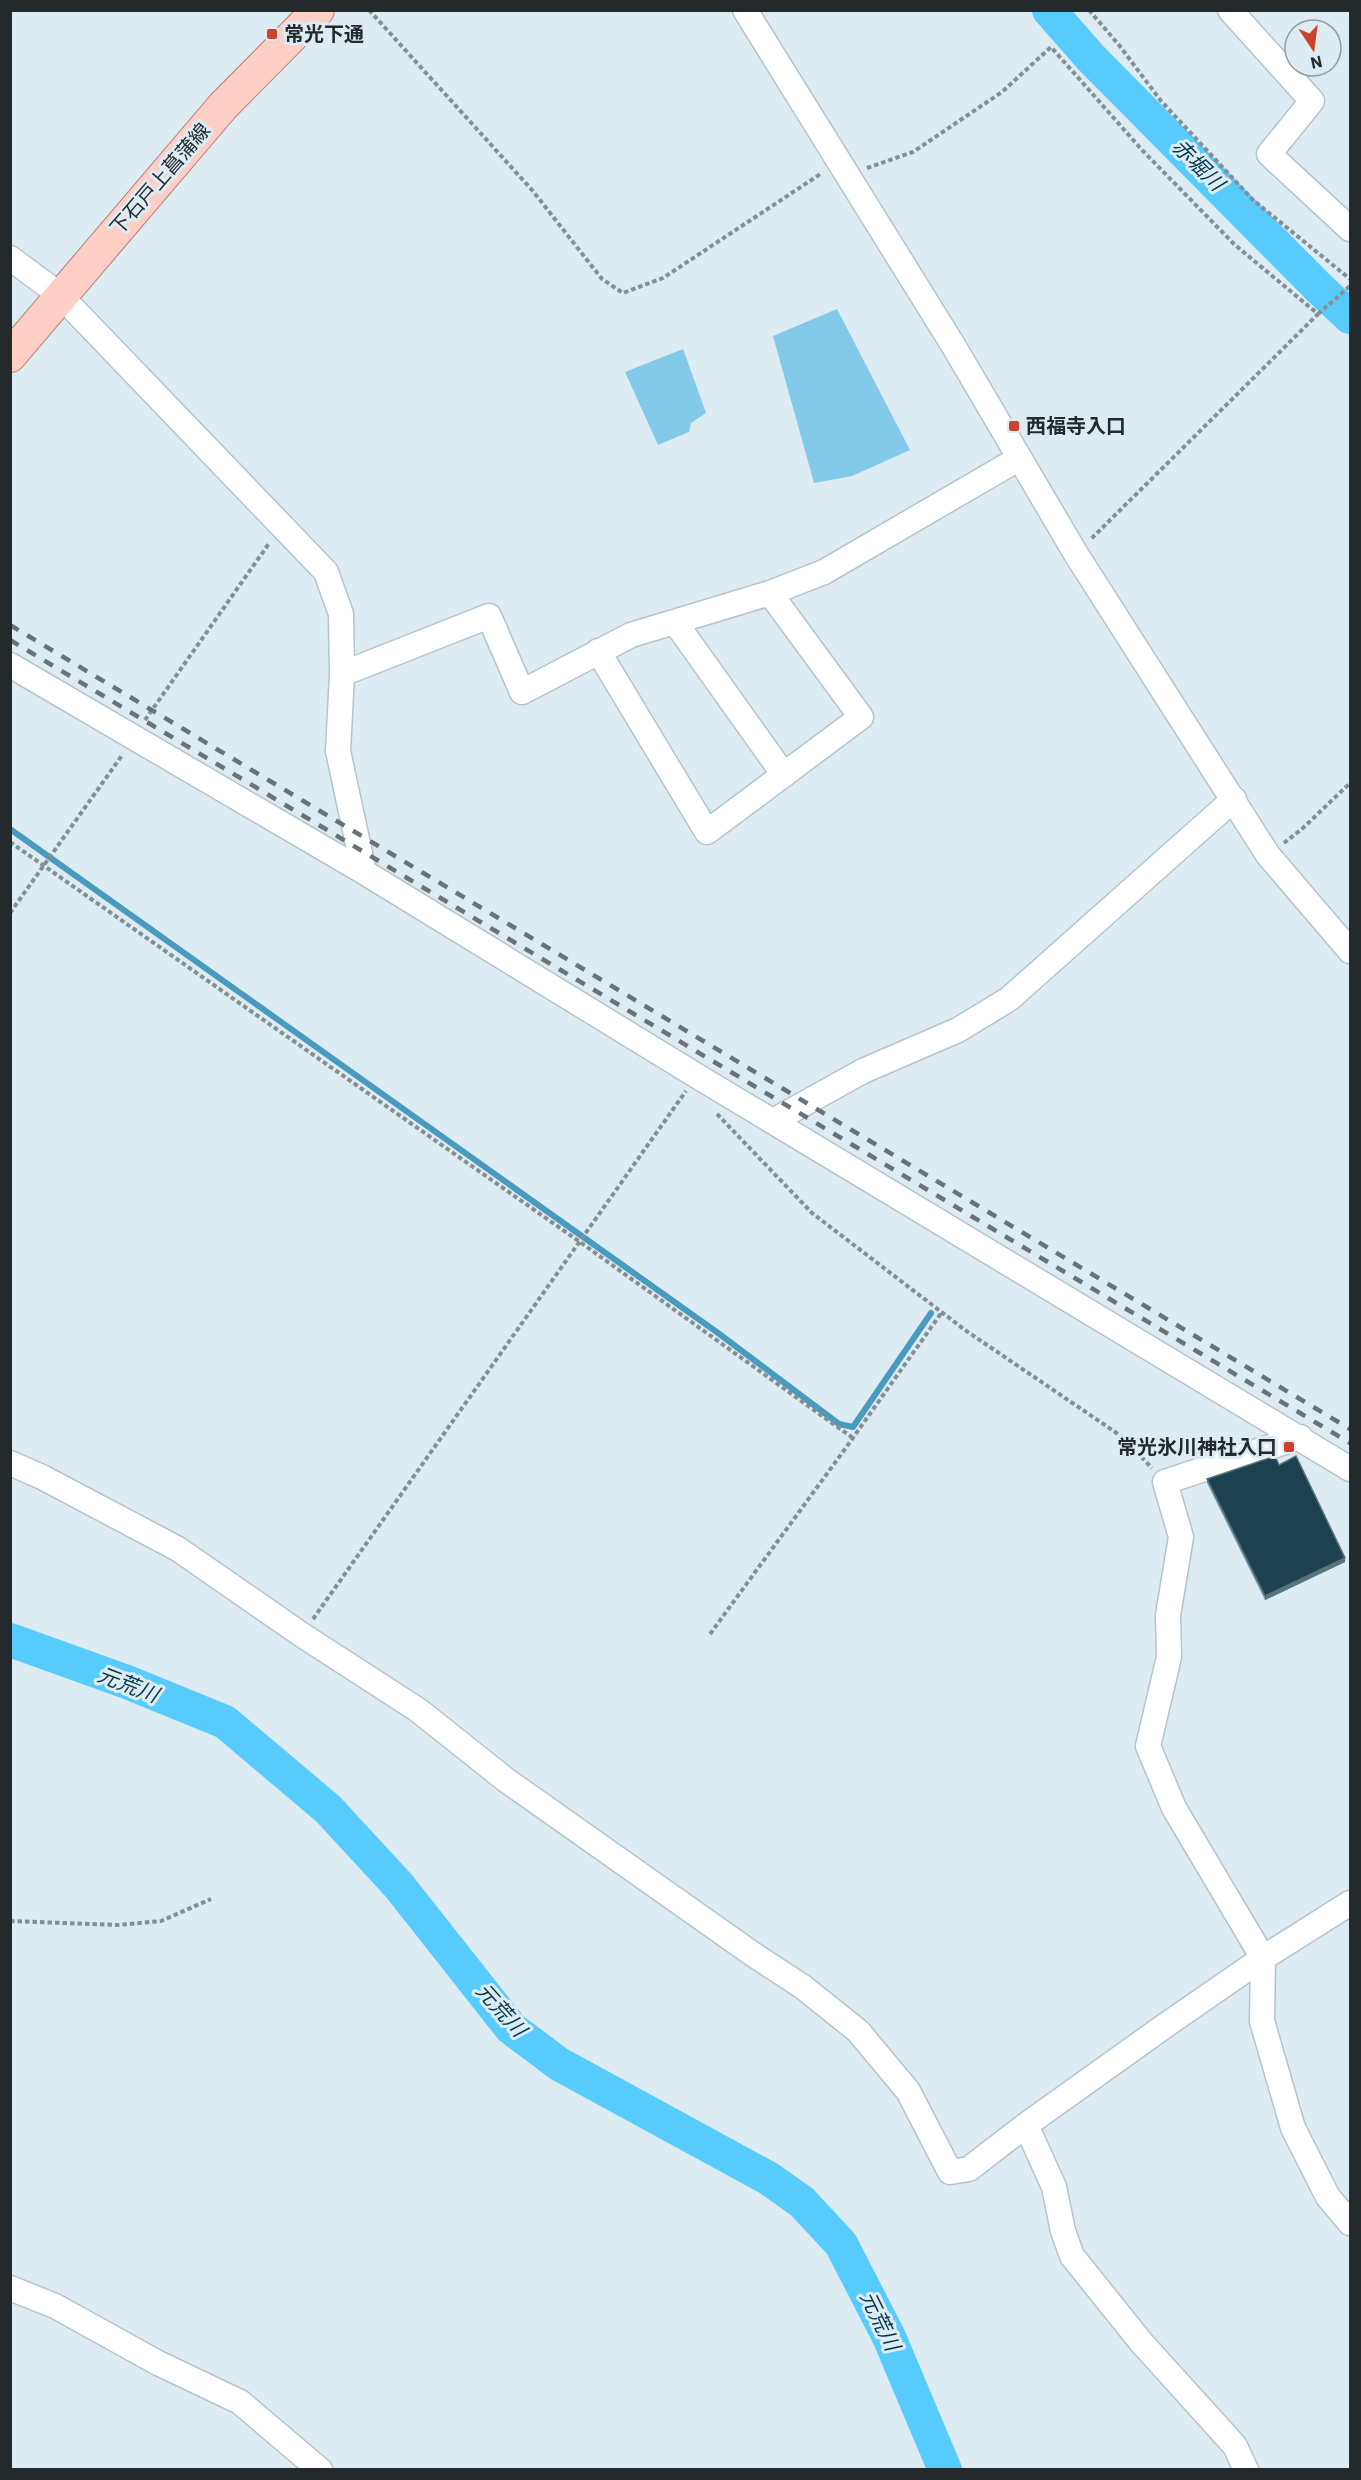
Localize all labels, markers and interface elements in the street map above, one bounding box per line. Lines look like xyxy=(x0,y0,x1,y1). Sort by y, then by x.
north arrow xyxy=(1283,18,1343,78)
place label: 常光下通 xyxy=(284,20,364,47)
marker: 常光下通 xyxy=(265,27,279,41)
text: N xyxy=(1308,52,1324,74)
street label: 下石戸上菖蒲線 xyxy=(104,117,216,240)
water label: 赤堀川 xyxy=(1167,132,1232,198)
place label: 西福寺入口 xyxy=(1026,412,1126,439)
marker: 西福寺入口 xyxy=(1007,419,1021,433)
place label: 常光氷川神社入口 xyxy=(1117,1433,1277,1460)
marker: 常光氷川神社入口 xyxy=(1282,1440,1296,1454)
water label: 元荒川 xyxy=(94,1660,165,1709)
water label: 元荒川 xyxy=(470,1977,535,2044)
water label: 元荒川 xyxy=(855,2286,908,2357)

